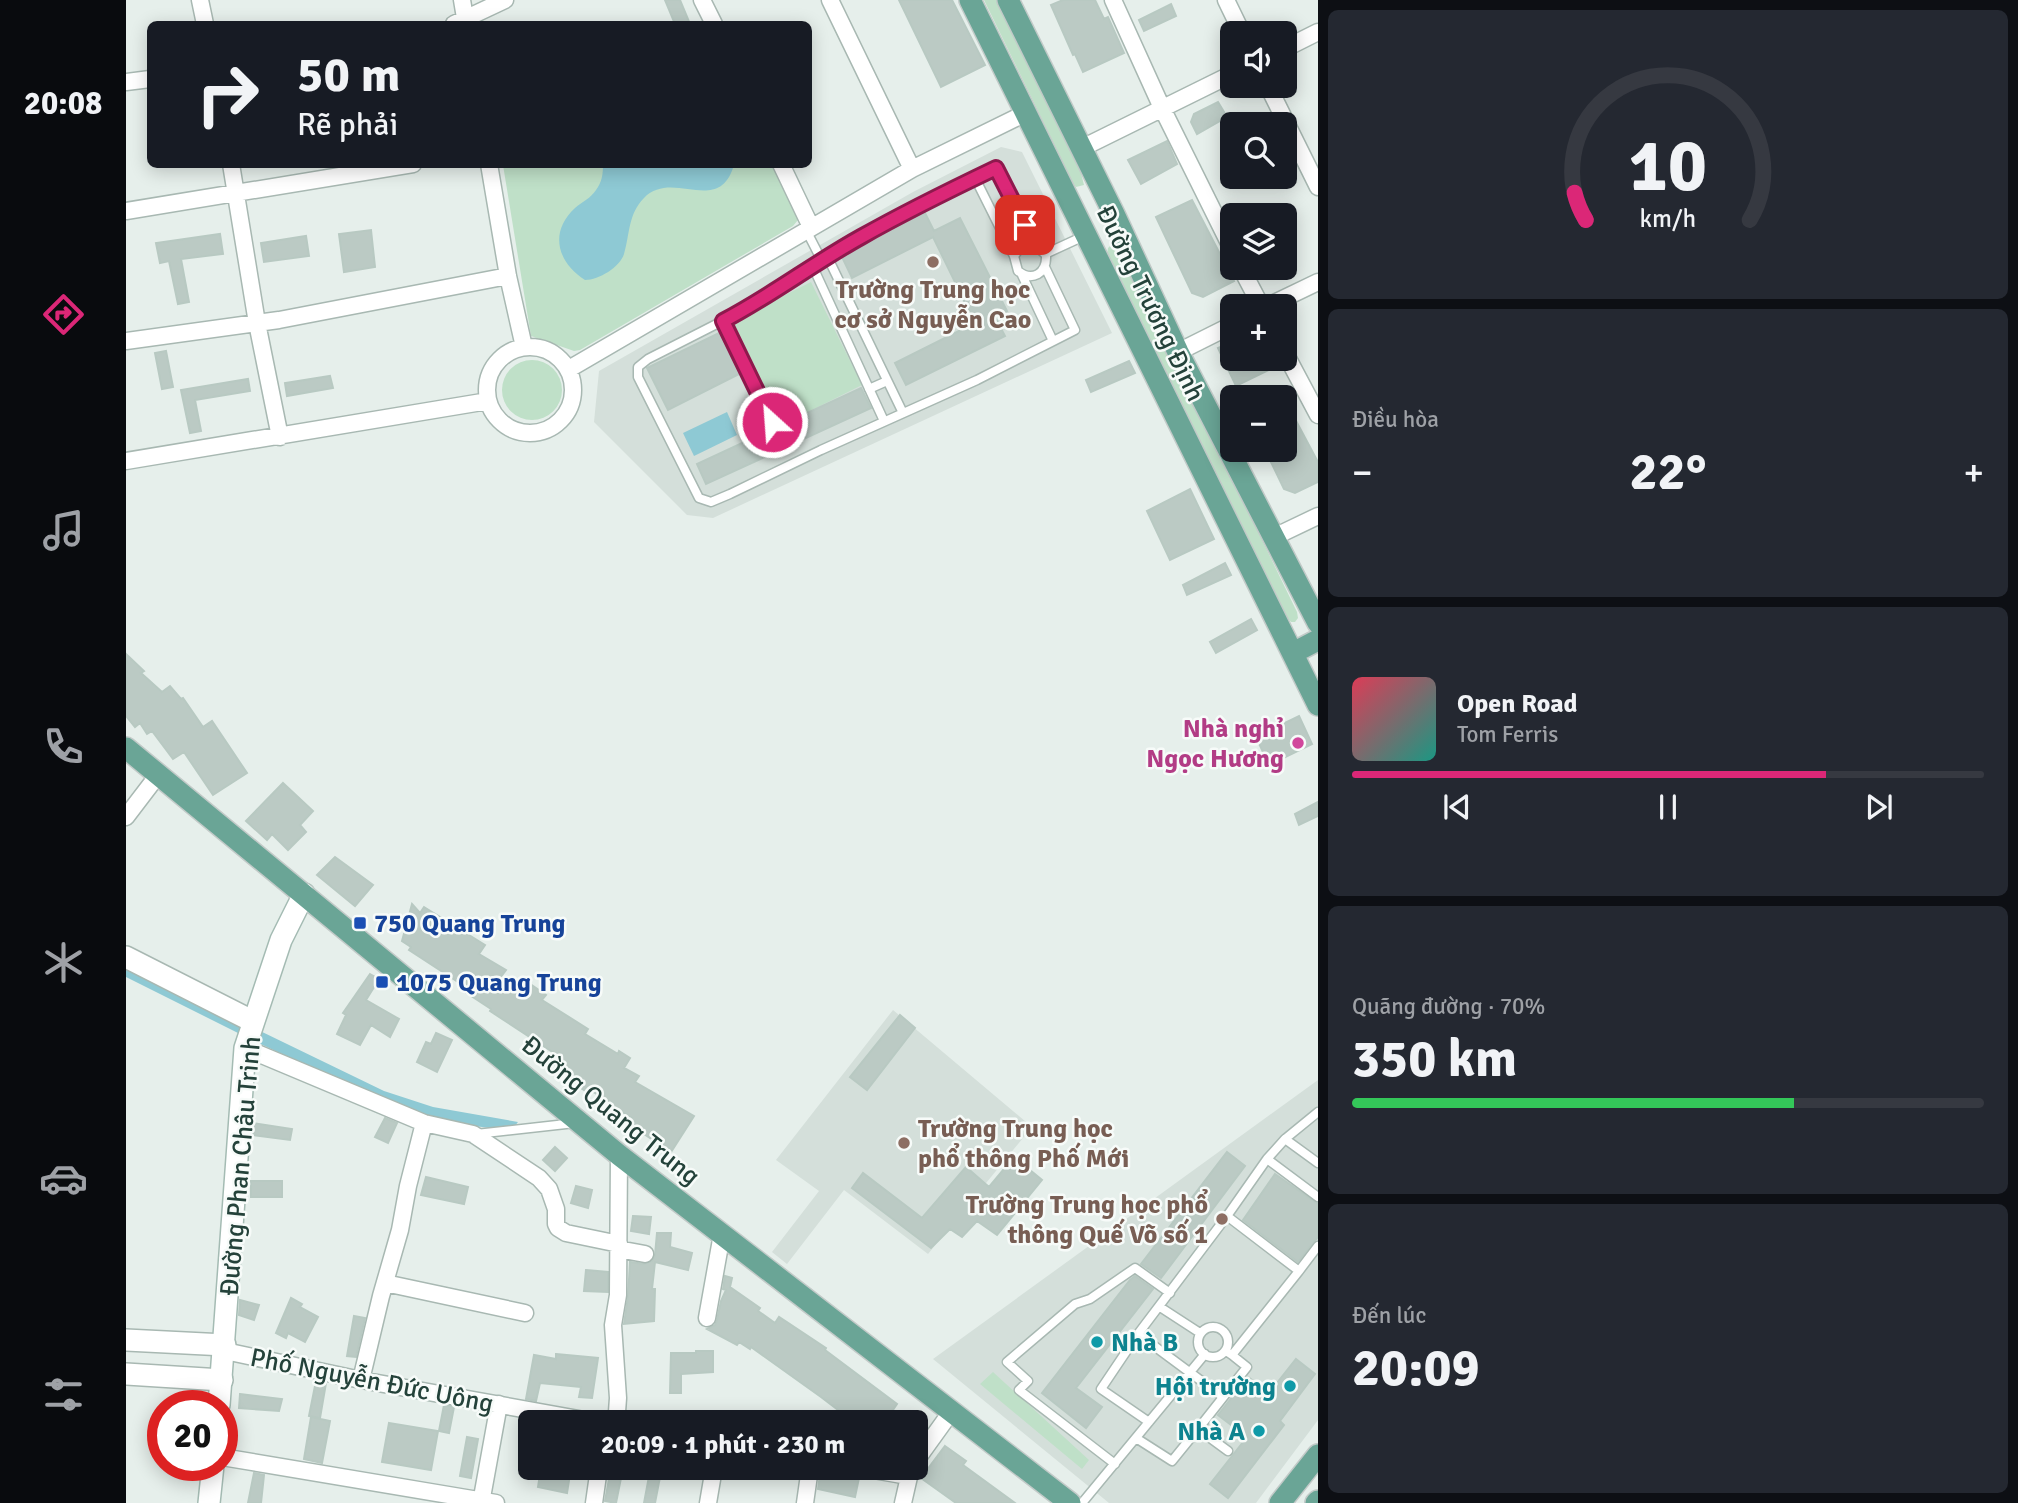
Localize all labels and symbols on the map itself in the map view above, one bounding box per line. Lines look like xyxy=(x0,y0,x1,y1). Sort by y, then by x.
pin xyxy=(995,195,1055,255)
street label: Đường Trương Định xyxy=(1089,200,1211,407)
marker: Trường Trung học cơ sở Nguyễn Cao xyxy=(925,254,941,270)
place label: Trường Trung học cơ sở Nguyễn Cao xyxy=(835,274,1031,336)
position arrow xyxy=(735,385,809,459)
place label: Nhà nghỉ Ngọc Hương xyxy=(1146,713,1284,775)
marker: Nhà nghỉ Ngọc Hương xyxy=(1290,735,1306,751)
place label: 750 Quang Trung xyxy=(374,908,566,940)
marker: 750 Quang Trung xyxy=(352,915,368,931)
place label: 1075 Quang Trung xyxy=(396,967,602,999)
marker: 1075 Quang Trung xyxy=(374,974,390,990)
street label: Đường Quang Trung xyxy=(515,1029,706,1192)
street label: Đường Phan Châu Trinh xyxy=(214,1035,268,1297)
place label: Trường Trung học phổ thông Phố Mới xyxy=(918,1113,1129,1175)
marker: Trường Trung học phổ thông Phố Mới xyxy=(896,1135,912,1151)
place label: Trường Trung học phổ thông Quế Võ số 1 xyxy=(966,1188,1208,1251)
marker: Trường Trung học phổ thông Quế Võ số 1 xyxy=(1214,1211,1230,1227)
place label: Nhà B xyxy=(1111,1327,1178,1359)
marker: Nhà B xyxy=(1089,1334,1105,1350)
street label: Phố Nguyễn Đức Uông xyxy=(248,1342,496,1420)
place label: Hội trường xyxy=(1155,1371,1276,1403)
marker: Hội trường xyxy=(1282,1378,1298,1394)
speed limit sign: 20 xyxy=(147,1390,238,1481)
place label: Nhà A xyxy=(1177,1416,1245,1448)
marker: Nhà A xyxy=(1251,1423,1267,1439)

